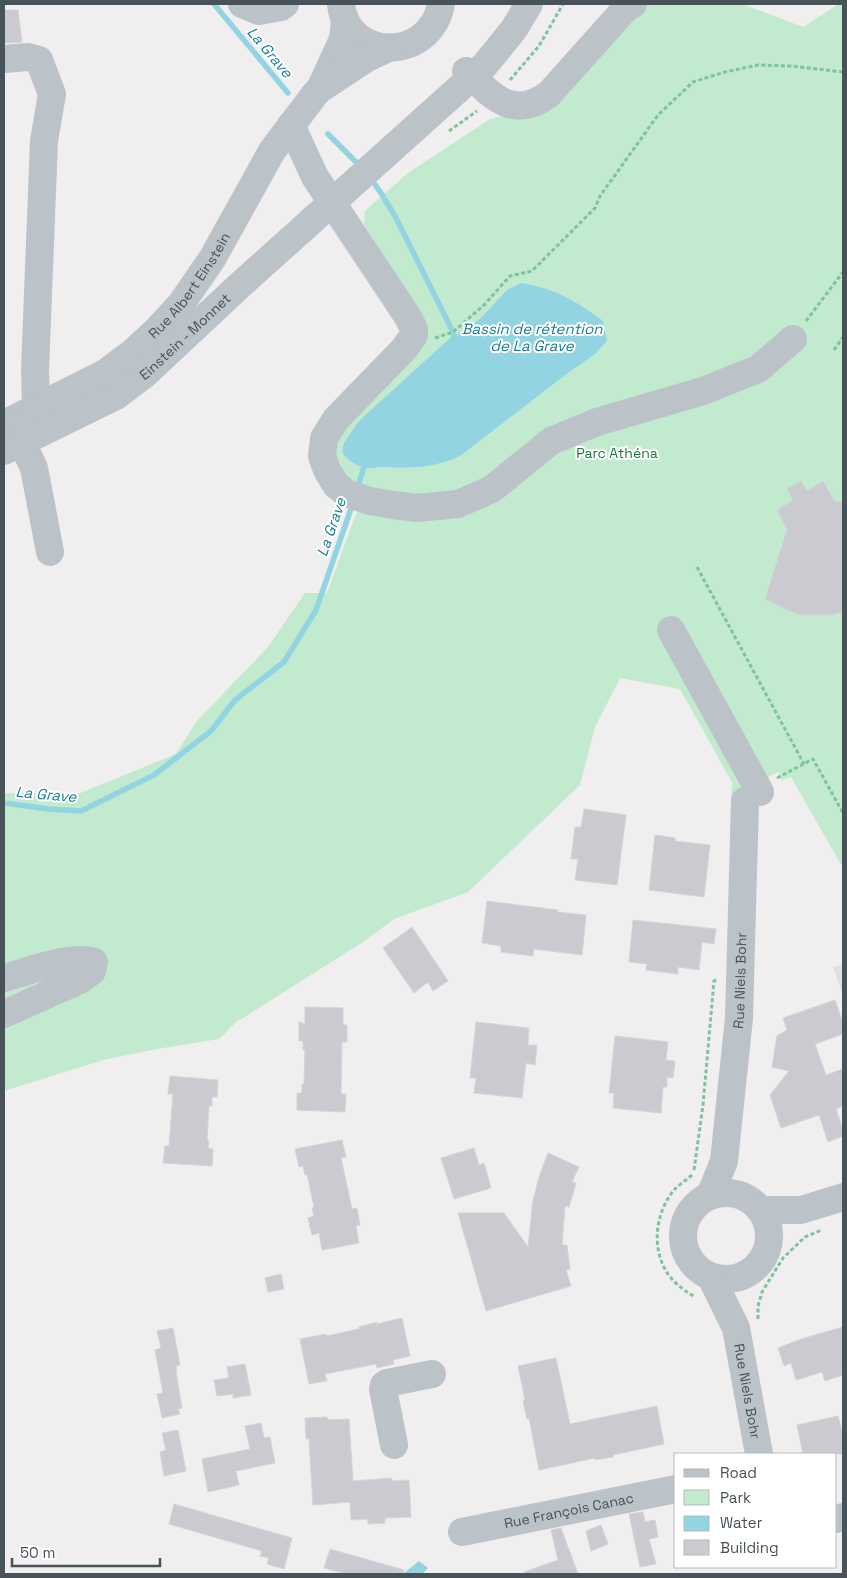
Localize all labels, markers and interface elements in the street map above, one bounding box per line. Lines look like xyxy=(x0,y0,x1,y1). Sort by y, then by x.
water label: La Grave xyxy=(243,23,298,82)
street label: Rue Albert Einstein xyxy=(145,229,234,342)
street label: Einstein - Monnet xyxy=(136,289,235,384)
water label: Bassin de rétention de La Grave xyxy=(462,319,603,355)
park label: Parc Athéna xyxy=(576,444,658,462)
water label: La Grave xyxy=(312,494,350,559)
water label: La Grave xyxy=(15,782,78,806)
street label: Rue Niels Bohr xyxy=(729,932,750,1030)
street label: Rue Niels Bohr xyxy=(730,1342,765,1440)
legend xyxy=(674,1453,837,1568)
text: Road xyxy=(720,1463,757,1482)
text: Park xyxy=(720,1488,751,1507)
street label: Rue François Canac xyxy=(502,1489,635,1532)
text: Water xyxy=(720,1513,763,1532)
scale bar xyxy=(12,1536,160,1568)
text: Building xyxy=(720,1538,779,1557)
text: 50 m xyxy=(20,1543,55,1562)

